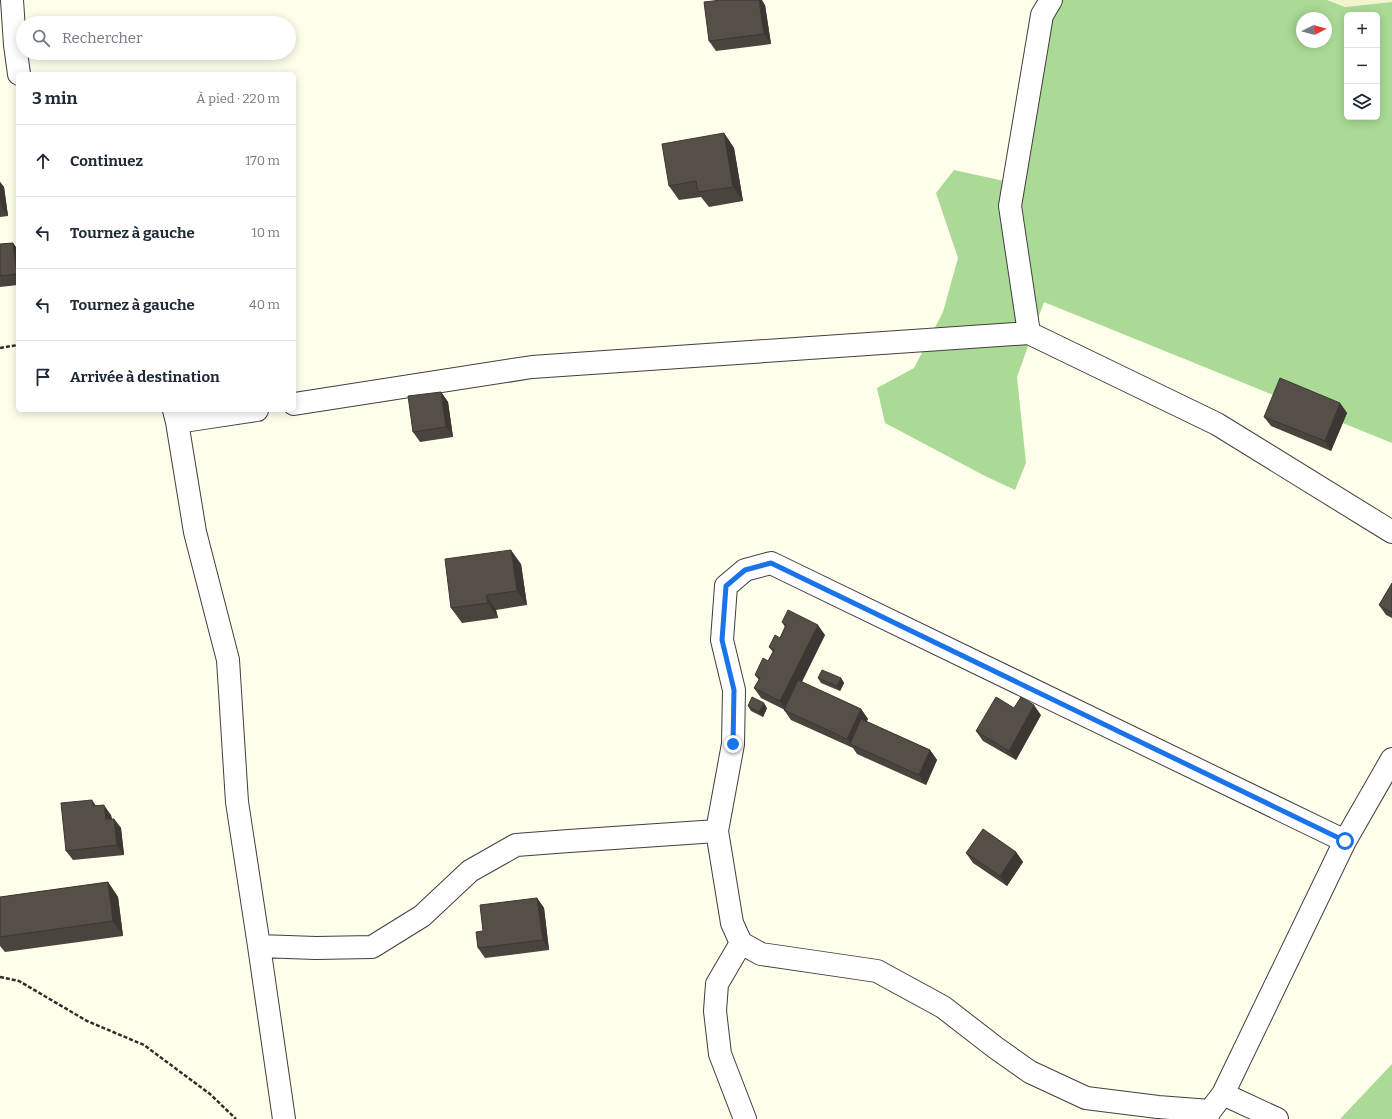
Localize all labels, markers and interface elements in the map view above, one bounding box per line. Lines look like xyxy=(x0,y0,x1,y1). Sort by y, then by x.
north arrow xyxy=(1296,12,1332,48)
map controls xyxy=(1344,12,1380,120)
button: + xyxy=(1344,12,1380,48)
search box xyxy=(16,16,296,60)
icon: search xyxy=(30,27,52,49)
text: Rechercher xyxy=(62,29,143,47)
button: − xyxy=(1344,48,1380,84)
button: layers xyxy=(1344,84,1380,120)
text: 3 min xyxy=(32,88,77,109)
text: À pied · 220 m xyxy=(196,91,280,106)
icon: ahead xyxy=(32,150,54,172)
text: Continuez xyxy=(70,152,143,170)
text: 170 m xyxy=(245,153,280,168)
icon: left xyxy=(32,222,54,244)
text: Tournez à gauche xyxy=(70,224,195,242)
text: 10 m xyxy=(251,225,280,240)
icon: left xyxy=(32,294,54,316)
text: Tournez à gauche xyxy=(70,296,195,314)
text: 40 m xyxy=(249,297,280,312)
icon: arrive xyxy=(32,366,54,388)
text: Arrivée à destination xyxy=(70,368,220,386)
route end xyxy=(724,735,742,753)
route start xyxy=(1336,832,1354,850)

